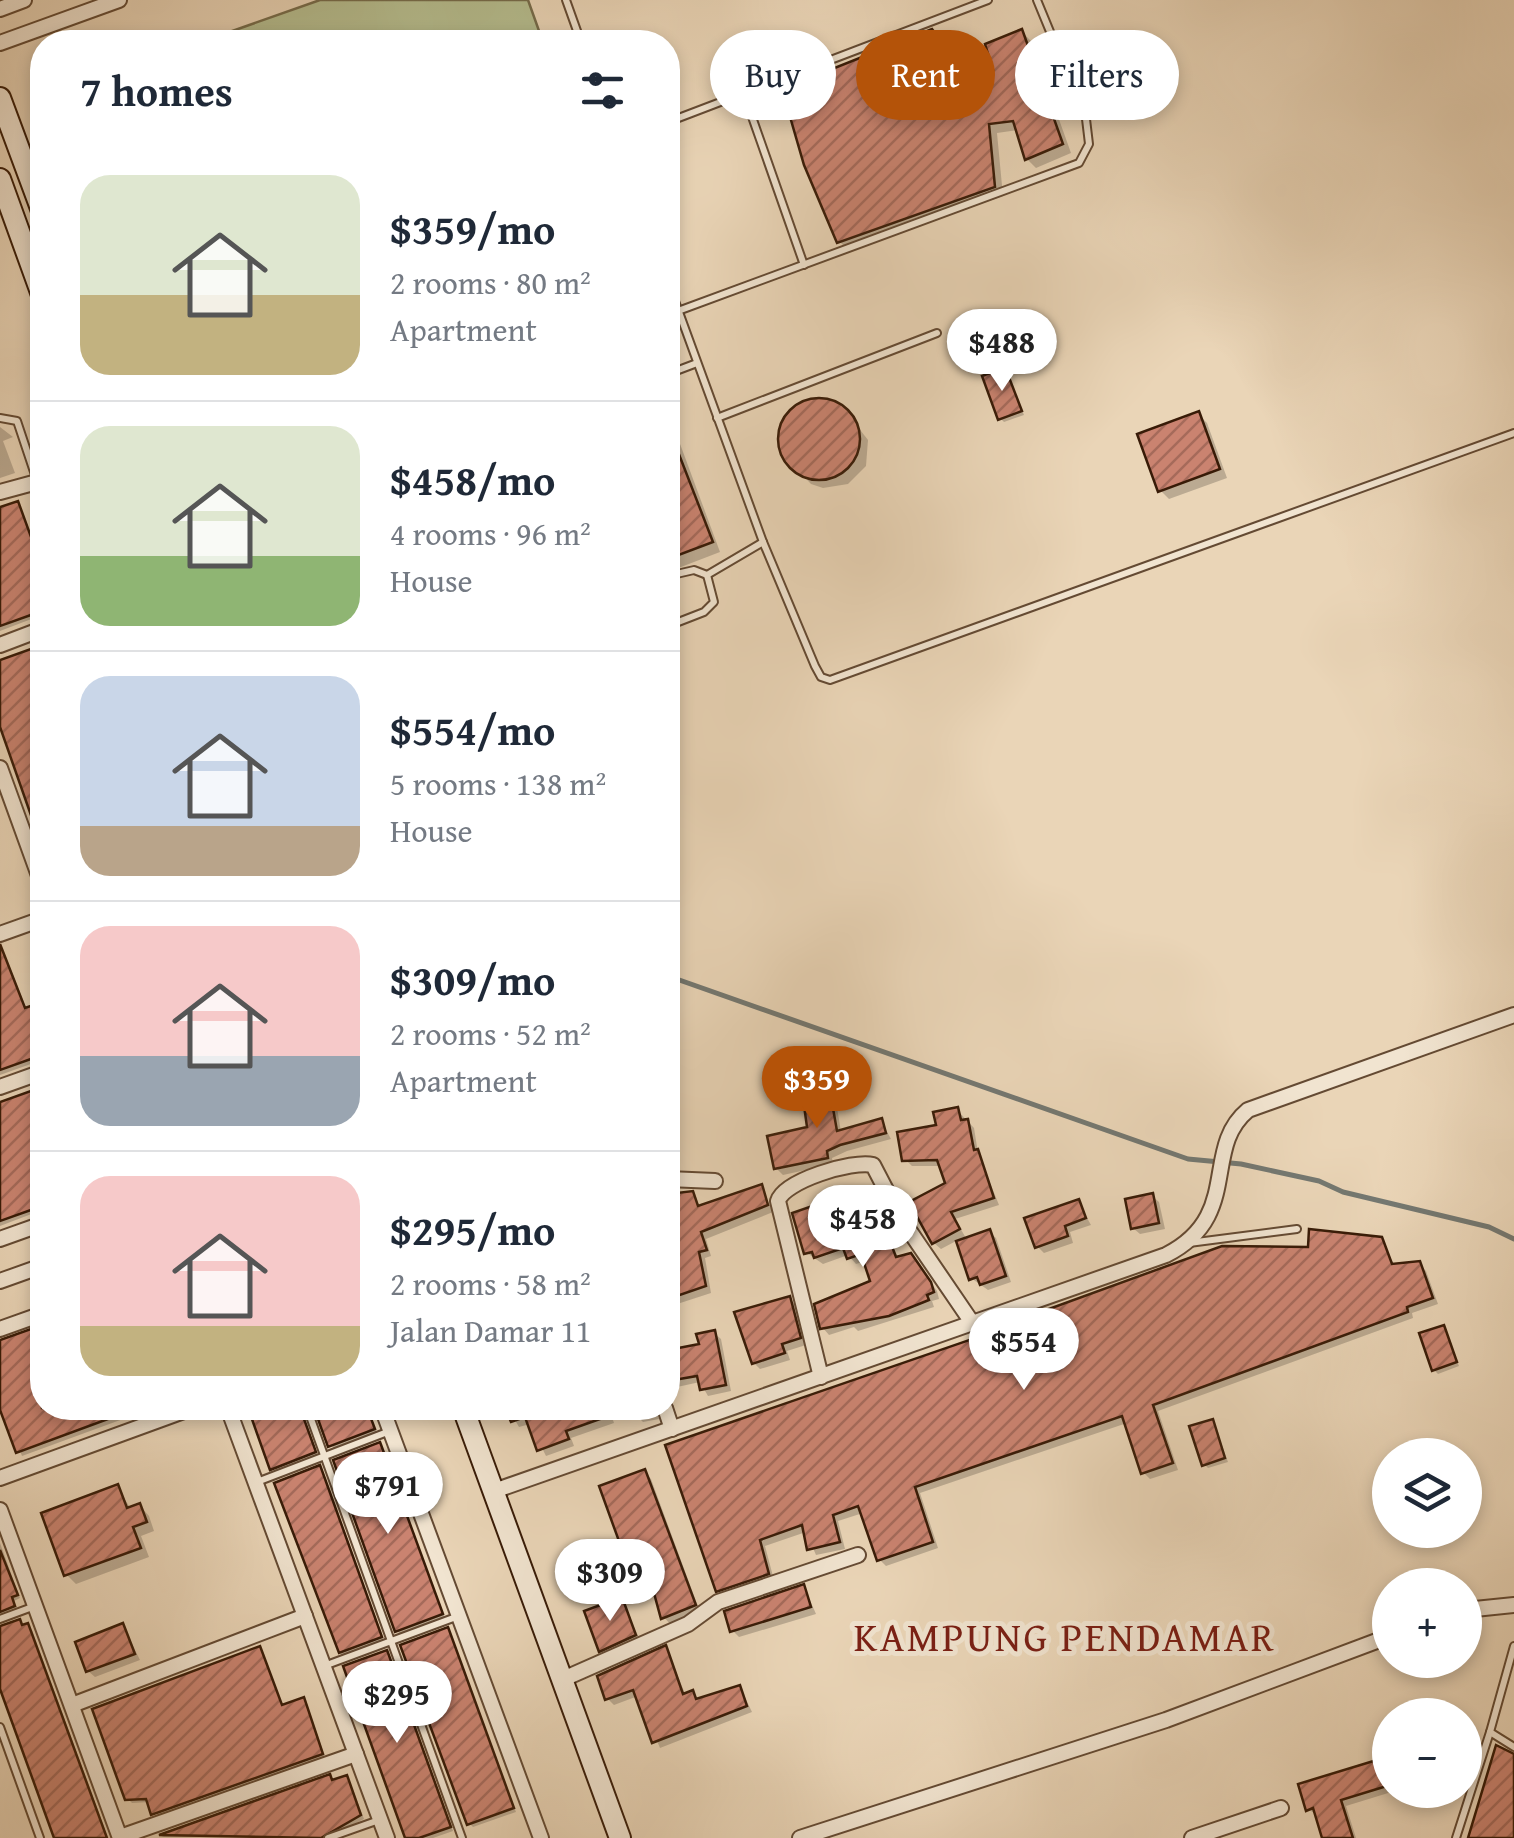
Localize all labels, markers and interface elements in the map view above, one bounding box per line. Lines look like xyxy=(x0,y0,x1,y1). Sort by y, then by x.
chip: Buy xyxy=(710,30,836,120)
chip: Rent xyxy=(856,30,995,120)
chip: Filters xyxy=(1015,30,1179,120)
text: 7 homes xyxy=(80,60,233,121)
icon: filters xyxy=(575,63,630,118)
text: $359/mo xyxy=(390,198,555,259)
icon: home xyxy=(160,215,280,335)
text: 2 rooms · 80 m² xyxy=(390,259,591,306)
text: Apartment xyxy=(390,306,537,353)
pin: $488 xyxy=(943,309,1061,394)
text: $488 xyxy=(969,318,1035,365)
text: $458/mo xyxy=(390,449,555,510)
icon: home xyxy=(160,466,280,586)
text: 4 rooms · 96 m² xyxy=(390,510,591,557)
text: House xyxy=(390,557,473,604)
text: $554/mo xyxy=(390,699,555,760)
icon: home xyxy=(160,716,280,836)
text: 5 rooms · 138 m² xyxy=(390,760,606,807)
text: House xyxy=(390,807,473,854)
text: $309/mo xyxy=(390,949,555,1010)
icon: home xyxy=(160,966,280,1086)
text: 2 rooms · 52 m² xyxy=(390,1010,591,1057)
pin: $359 xyxy=(758,1046,876,1131)
text: $359 xyxy=(784,1055,850,1102)
text: Apartment xyxy=(390,1057,537,1104)
pin: $458 xyxy=(804,1185,922,1270)
text: $458 xyxy=(830,1194,896,1241)
text: $295/mo xyxy=(390,1199,555,1260)
icon: home xyxy=(160,1216,280,1336)
text: 2 rooms · 58 m² xyxy=(390,1260,591,1307)
text: Jalan Damar 11 xyxy=(390,1307,591,1354)
pin: $554 xyxy=(965,1308,1083,1393)
text: $554 xyxy=(991,1317,1057,1364)
map controls xyxy=(1372,1438,1482,1808)
button: layers xyxy=(1372,1438,1482,1548)
pin: $791 xyxy=(329,1452,447,1537)
text: $791 xyxy=(355,1461,421,1508)
pin: $309 xyxy=(551,1539,669,1624)
text: $309 xyxy=(577,1548,643,1595)
button: + xyxy=(1372,1568,1482,1678)
district label: KAMPUNG PENDAMAR xyxy=(854,1607,1276,1666)
pin: $295 xyxy=(338,1661,456,1746)
text: $295 xyxy=(364,1670,430,1717)
button: − xyxy=(1372,1698,1482,1808)

